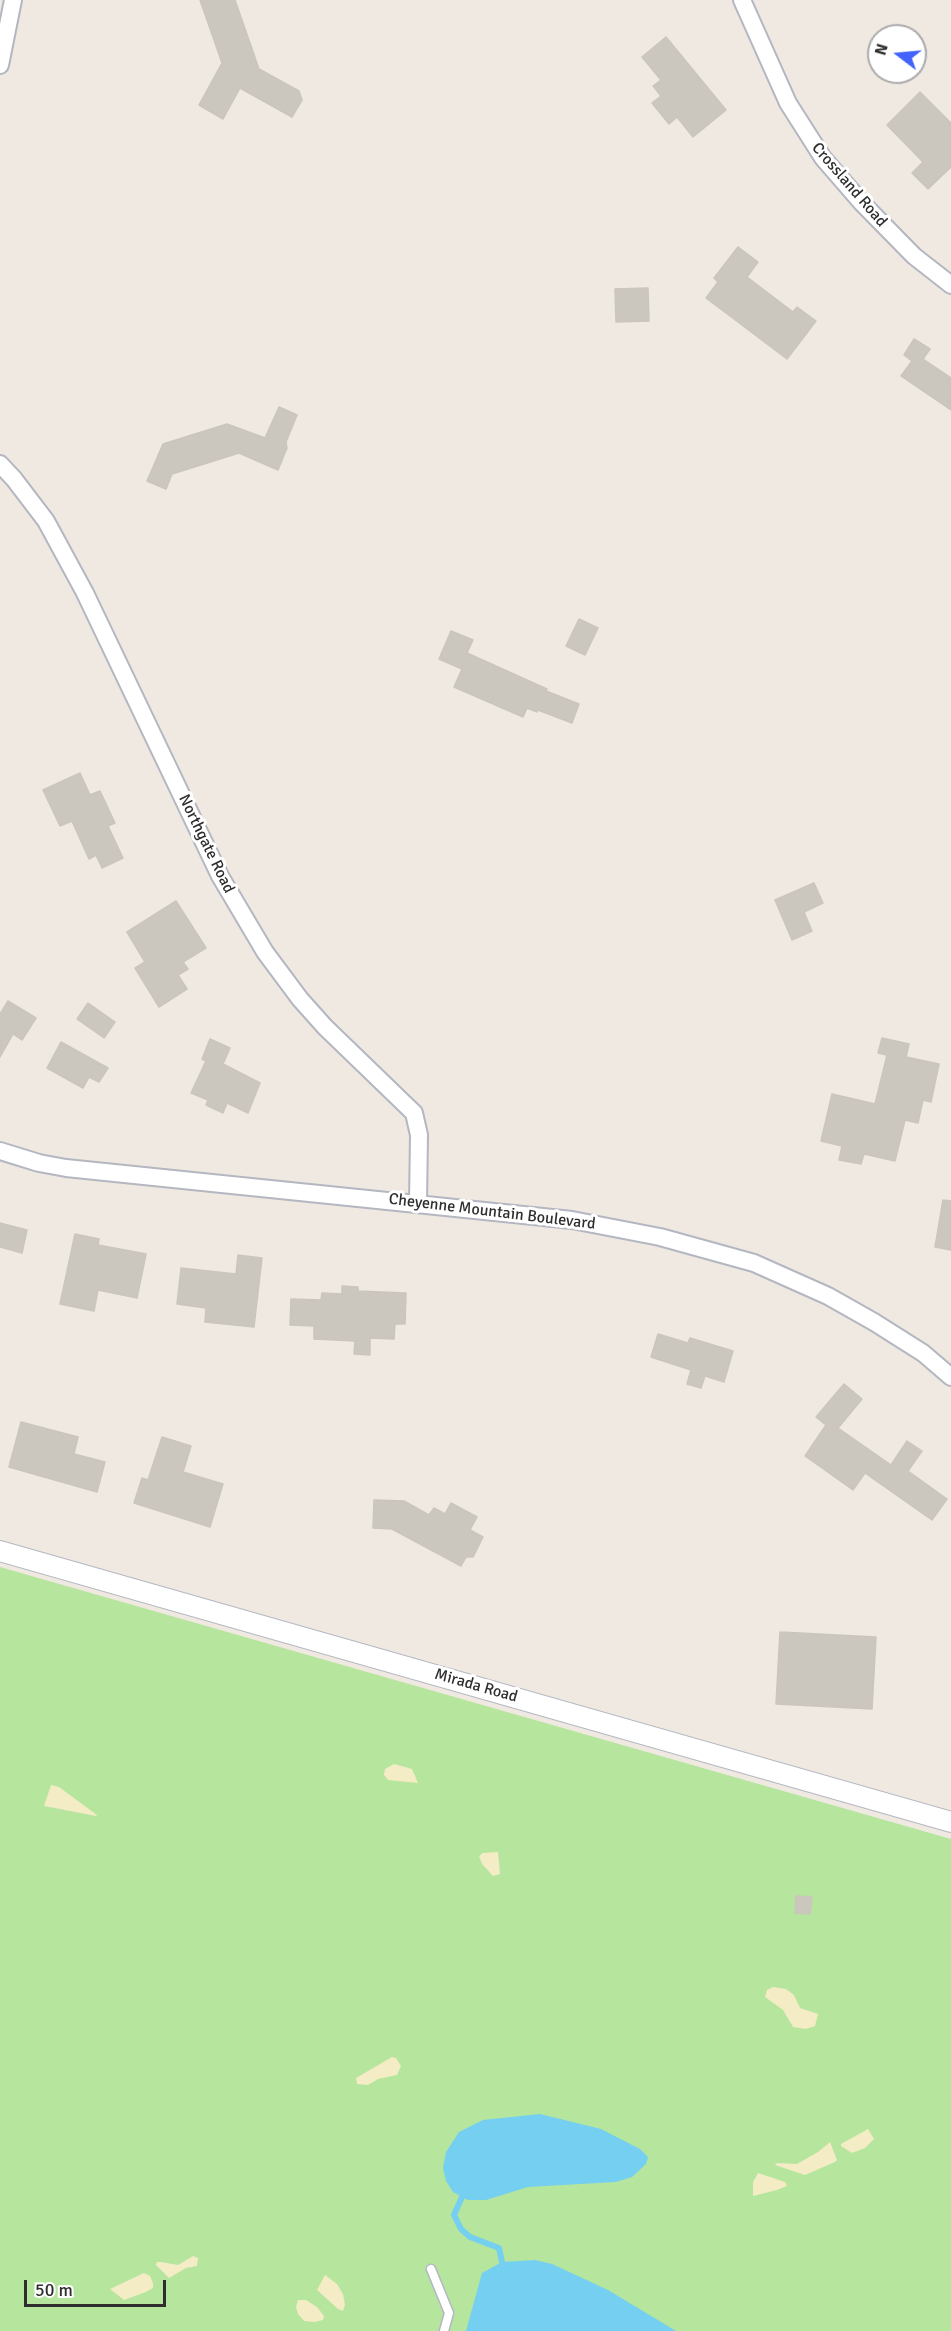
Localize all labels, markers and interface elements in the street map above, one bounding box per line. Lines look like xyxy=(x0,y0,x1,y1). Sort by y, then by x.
north arrow xyxy=(867,24,927,84)
text: N xyxy=(870,41,893,58)
street label: Crossland Road xyxy=(807,139,891,231)
street label: Northgate Road xyxy=(174,792,238,896)
street label: Cheyenne Mountain Boulevard xyxy=(388,1190,596,1234)
street label: Mirada Road xyxy=(432,1665,520,1707)
scale bar xyxy=(27,2268,170,2306)
text: 50 m xyxy=(35,2279,73,2301)

